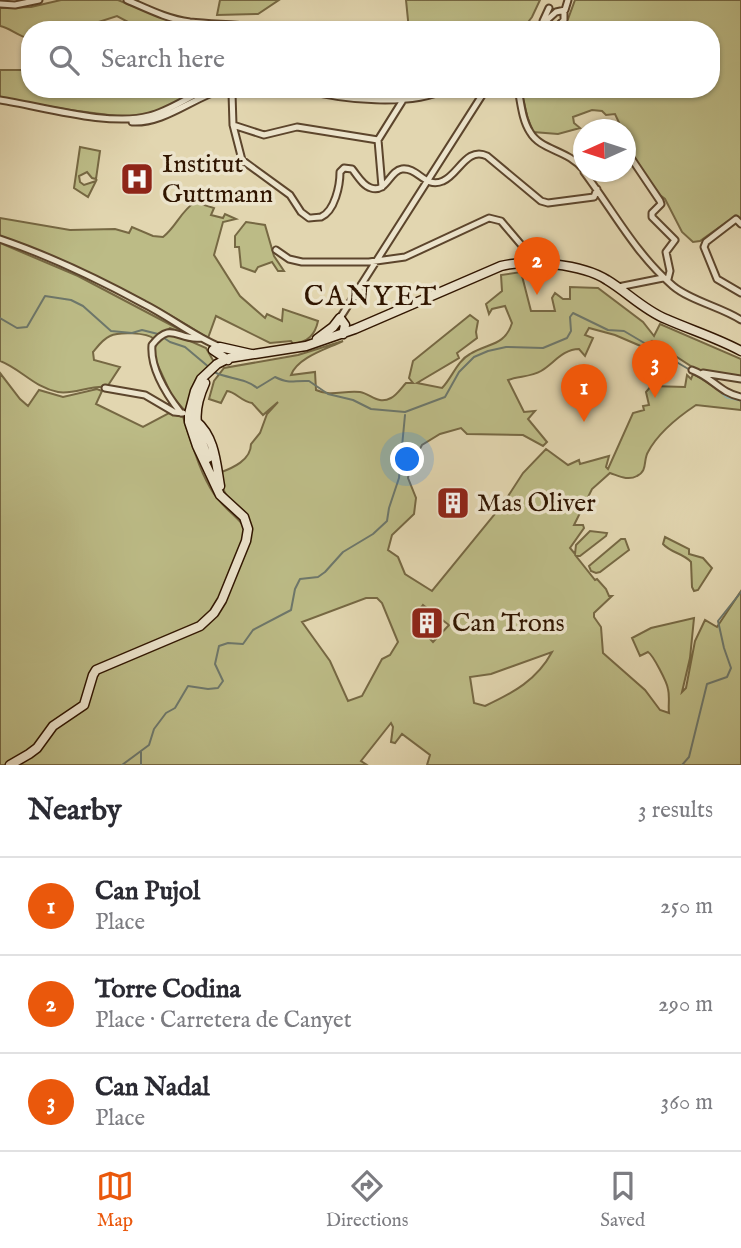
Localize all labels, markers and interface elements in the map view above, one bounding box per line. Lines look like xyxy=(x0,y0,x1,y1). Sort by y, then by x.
search box xyxy=(21,21,720,98)
icon: search xyxy=(45,41,83,79)
text: Search here xyxy=(101,43,225,76)
north arrow xyxy=(573,119,636,182)
place label: Institut Guttmann xyxy=(162,148,273,211)
hospital icon: Institut Guttmann xyxy=(118,160,156,198)
pin: 2 xyxy=(514,237,560,295)
district label: CANYET xyxy=(304,280,438,315)
pin: 3 xyxy=(632,340,678,398)
pin: 1 xyxy=(561,364,607,422)
your location xyxy=(390,442,424,476)
building icon: Mas Oliver xyxy=(434,484,472,522)
place label: Mas Oliver xyxy=(477,487,596,520)
building icon: Can Trons xyxy=(408,604,446,642)
place label: Can Trons xyxy=(452,607,565,640)
text: Nearby xyxy=(28,792,121,830)
text: 3 results xyxy=(638,796,713,825)
text: Can Pujol xyxy=(95,875,200,908)
text: 1 xyxy=(47,892,55,921)
text: 250 m xyxy=(660,892,713,921)
text: Place xyxy=(95,908,145,937)
text: Torre Codina xyxy=(95,973,241,1006)
text: 2 xyxy=(46,990,56,1019)
text: 290 m xyxy=(658,990,713,1019)
text: Place · Carretera de Canyet xyxy=(95,1006,352,1035)
text: Can Nadal xyxy=(95,1071,210,1104)
text: 3 xyxy=(47,1088,55,1117)
text: 360 m xyxy=(661,1088,713,1117)
text: Place xyxy=(95,1104,145,1133)
tab: Map xyxy=(96,1167,134,1233)
tab: Directions xyxy=(326,1167,408,1233)
tab: Saved xyxy=(600,1167,645,1233)

